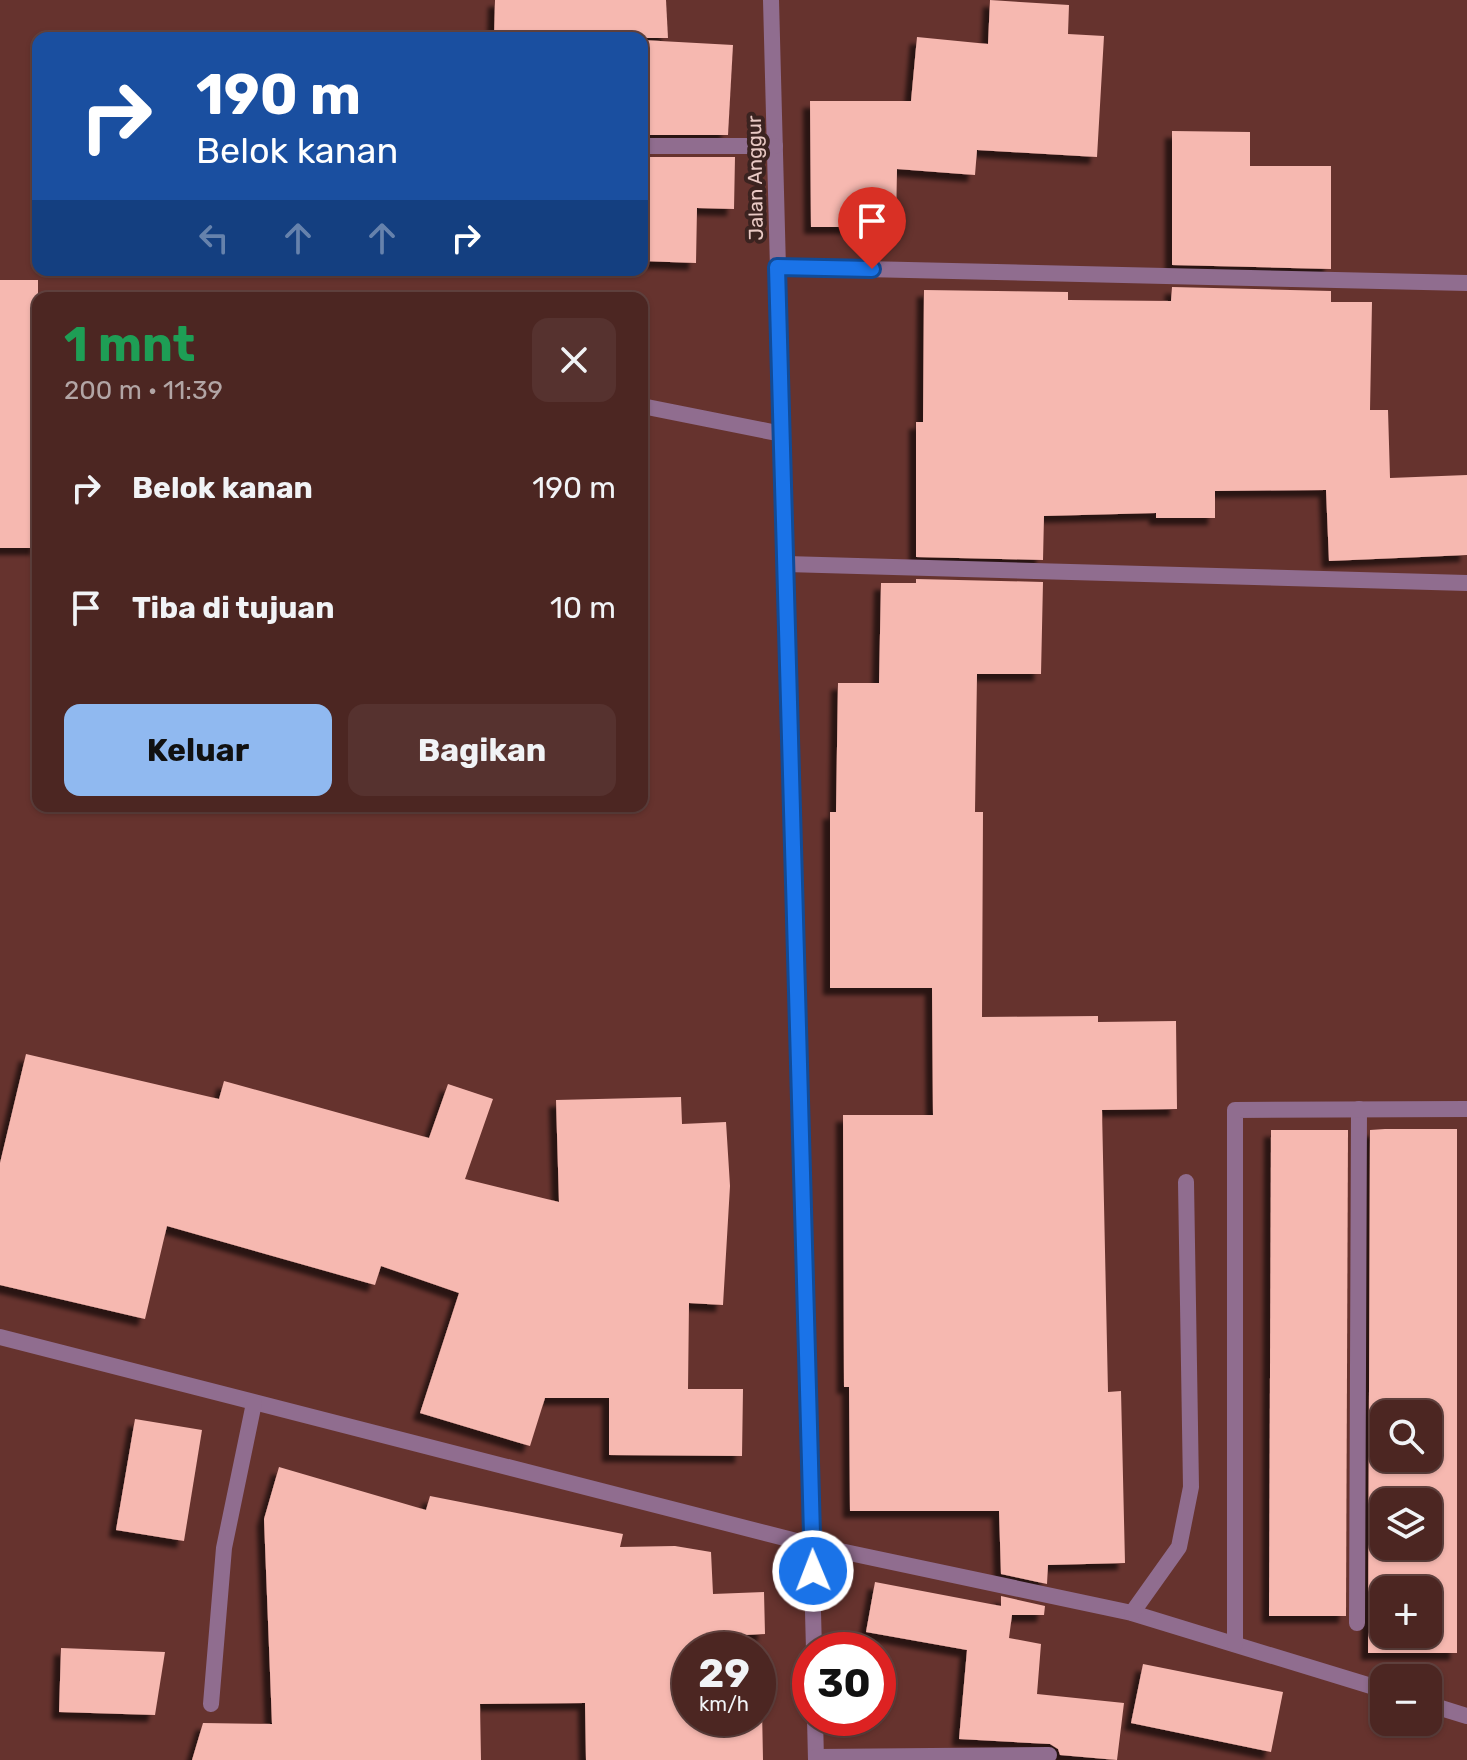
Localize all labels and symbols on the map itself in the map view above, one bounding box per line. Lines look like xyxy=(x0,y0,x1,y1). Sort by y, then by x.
street label: Jalan Anggur xyxy=(742,115,768,241)
pin xyxy=(838,187,906,269)
position arrow xyxy=(771,1529,855,1613)
speed limit sign: 30 xyxy=(792,1632,896,1736)

